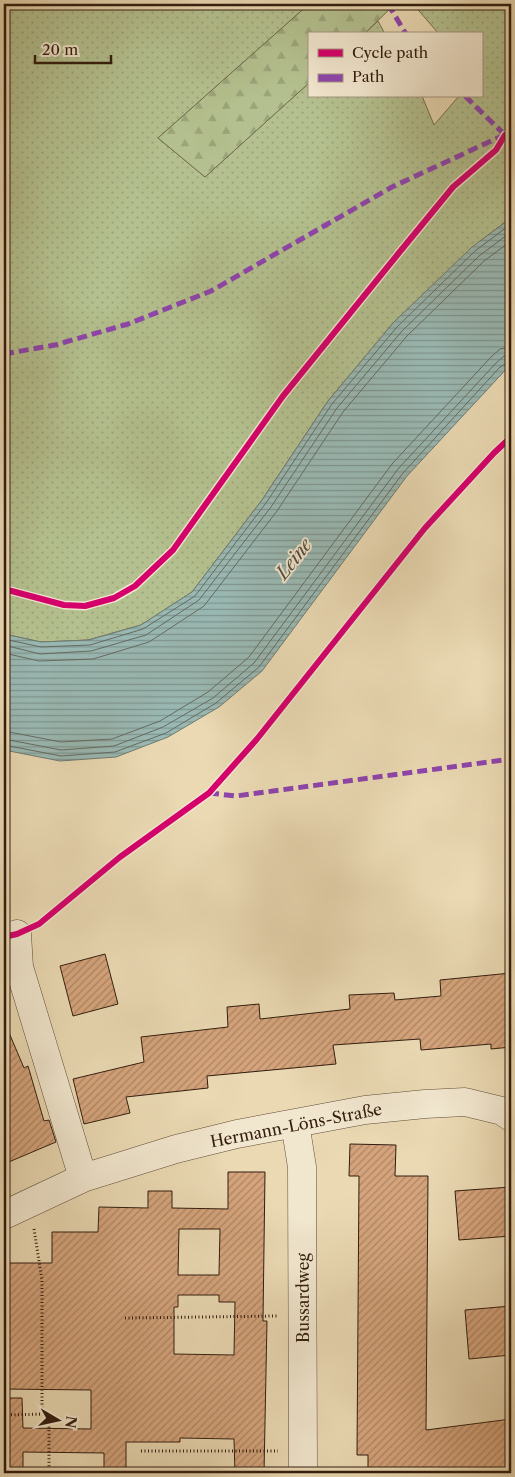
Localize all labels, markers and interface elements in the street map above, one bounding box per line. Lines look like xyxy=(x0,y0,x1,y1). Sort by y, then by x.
scale bar xyxy=(35,32,111,64)
legend xyxy=(308,32,482,98)
text: 20 m xyxy=(42,40,78,59)
text: Cycle path xyxy=(352,43,429,62)
text: Path xyxy=(352,67,385,86)
water label: Leine xyxy=(270,533,317,585)
street label: Hermann-Löns-Straße xyxy=(208,1099,384,1151)
street label: Bussardweg xyxy=(293,1253,313,1343)
north arrow xyxy=(32,1394,82,1444)
text: N xyxy=(61,1415,81,1429)

